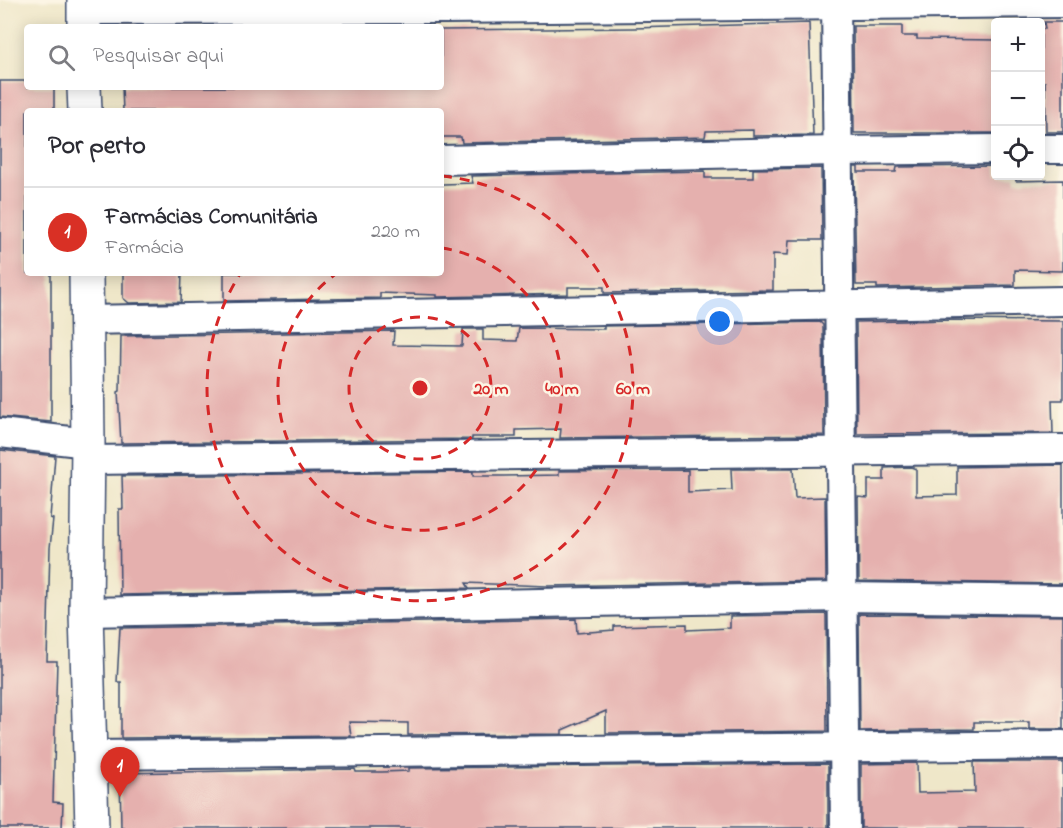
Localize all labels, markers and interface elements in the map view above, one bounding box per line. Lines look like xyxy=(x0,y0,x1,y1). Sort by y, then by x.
map controls xyxy=(991,18,1045,180)
button: + xyxy=(991,18,1045,72)
search box xyxy=(24,24,444,90)
icon: search xyxy=(45,41,78,74)
text: Pesquisar aqui xyxy=(93,41,224,73)
button: − xyxy=(991,72,1045,126)
button: locate xyxy=(991,126,1045,180)
text: Por perto xyxy=(48,128,146,166)
text: Farmácias Comunitária xyxy=(105,202,318,234)
text: 1 xyxy=(64,218,71,247)
text: 220 m xyxy=(371,218,420,247)
text: Farmácia xyxy=(105,234,184,263)
your location xyxy=(705,307,734,336)
text: 20 m xyxy=(472,377,509,403)
text: 40 m xyxy=(545,377,579,403)
text: 60 m xyxy=(616,377,650,403)
centre of rings xyxy=(410,378,430,398)
pin: 1 xyxy=(100,748,140,797)

